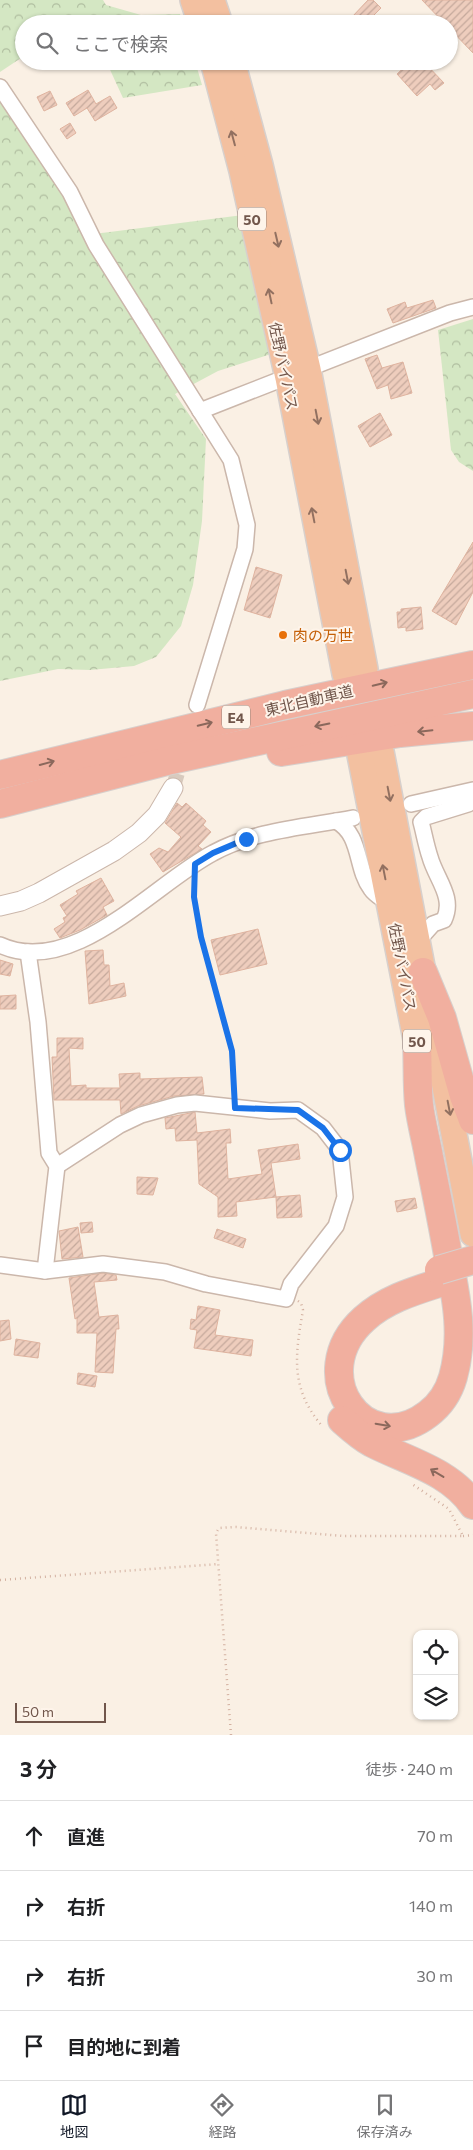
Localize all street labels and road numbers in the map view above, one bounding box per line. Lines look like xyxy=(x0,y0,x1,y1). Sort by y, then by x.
road number: 50 xyxy=(238,208,266,230)
street label: 佐野バイパス xyxy=(266,320,302,412)
street label: 東北自動車道 xyxy=(263,681,355,719)
road number: E4 xyxy=(222,706,250,729)
street label: 佐野バイパス xyxy=(386,921,420,1013)
road number: 50 xyxy=(403,1030,431,1052)

